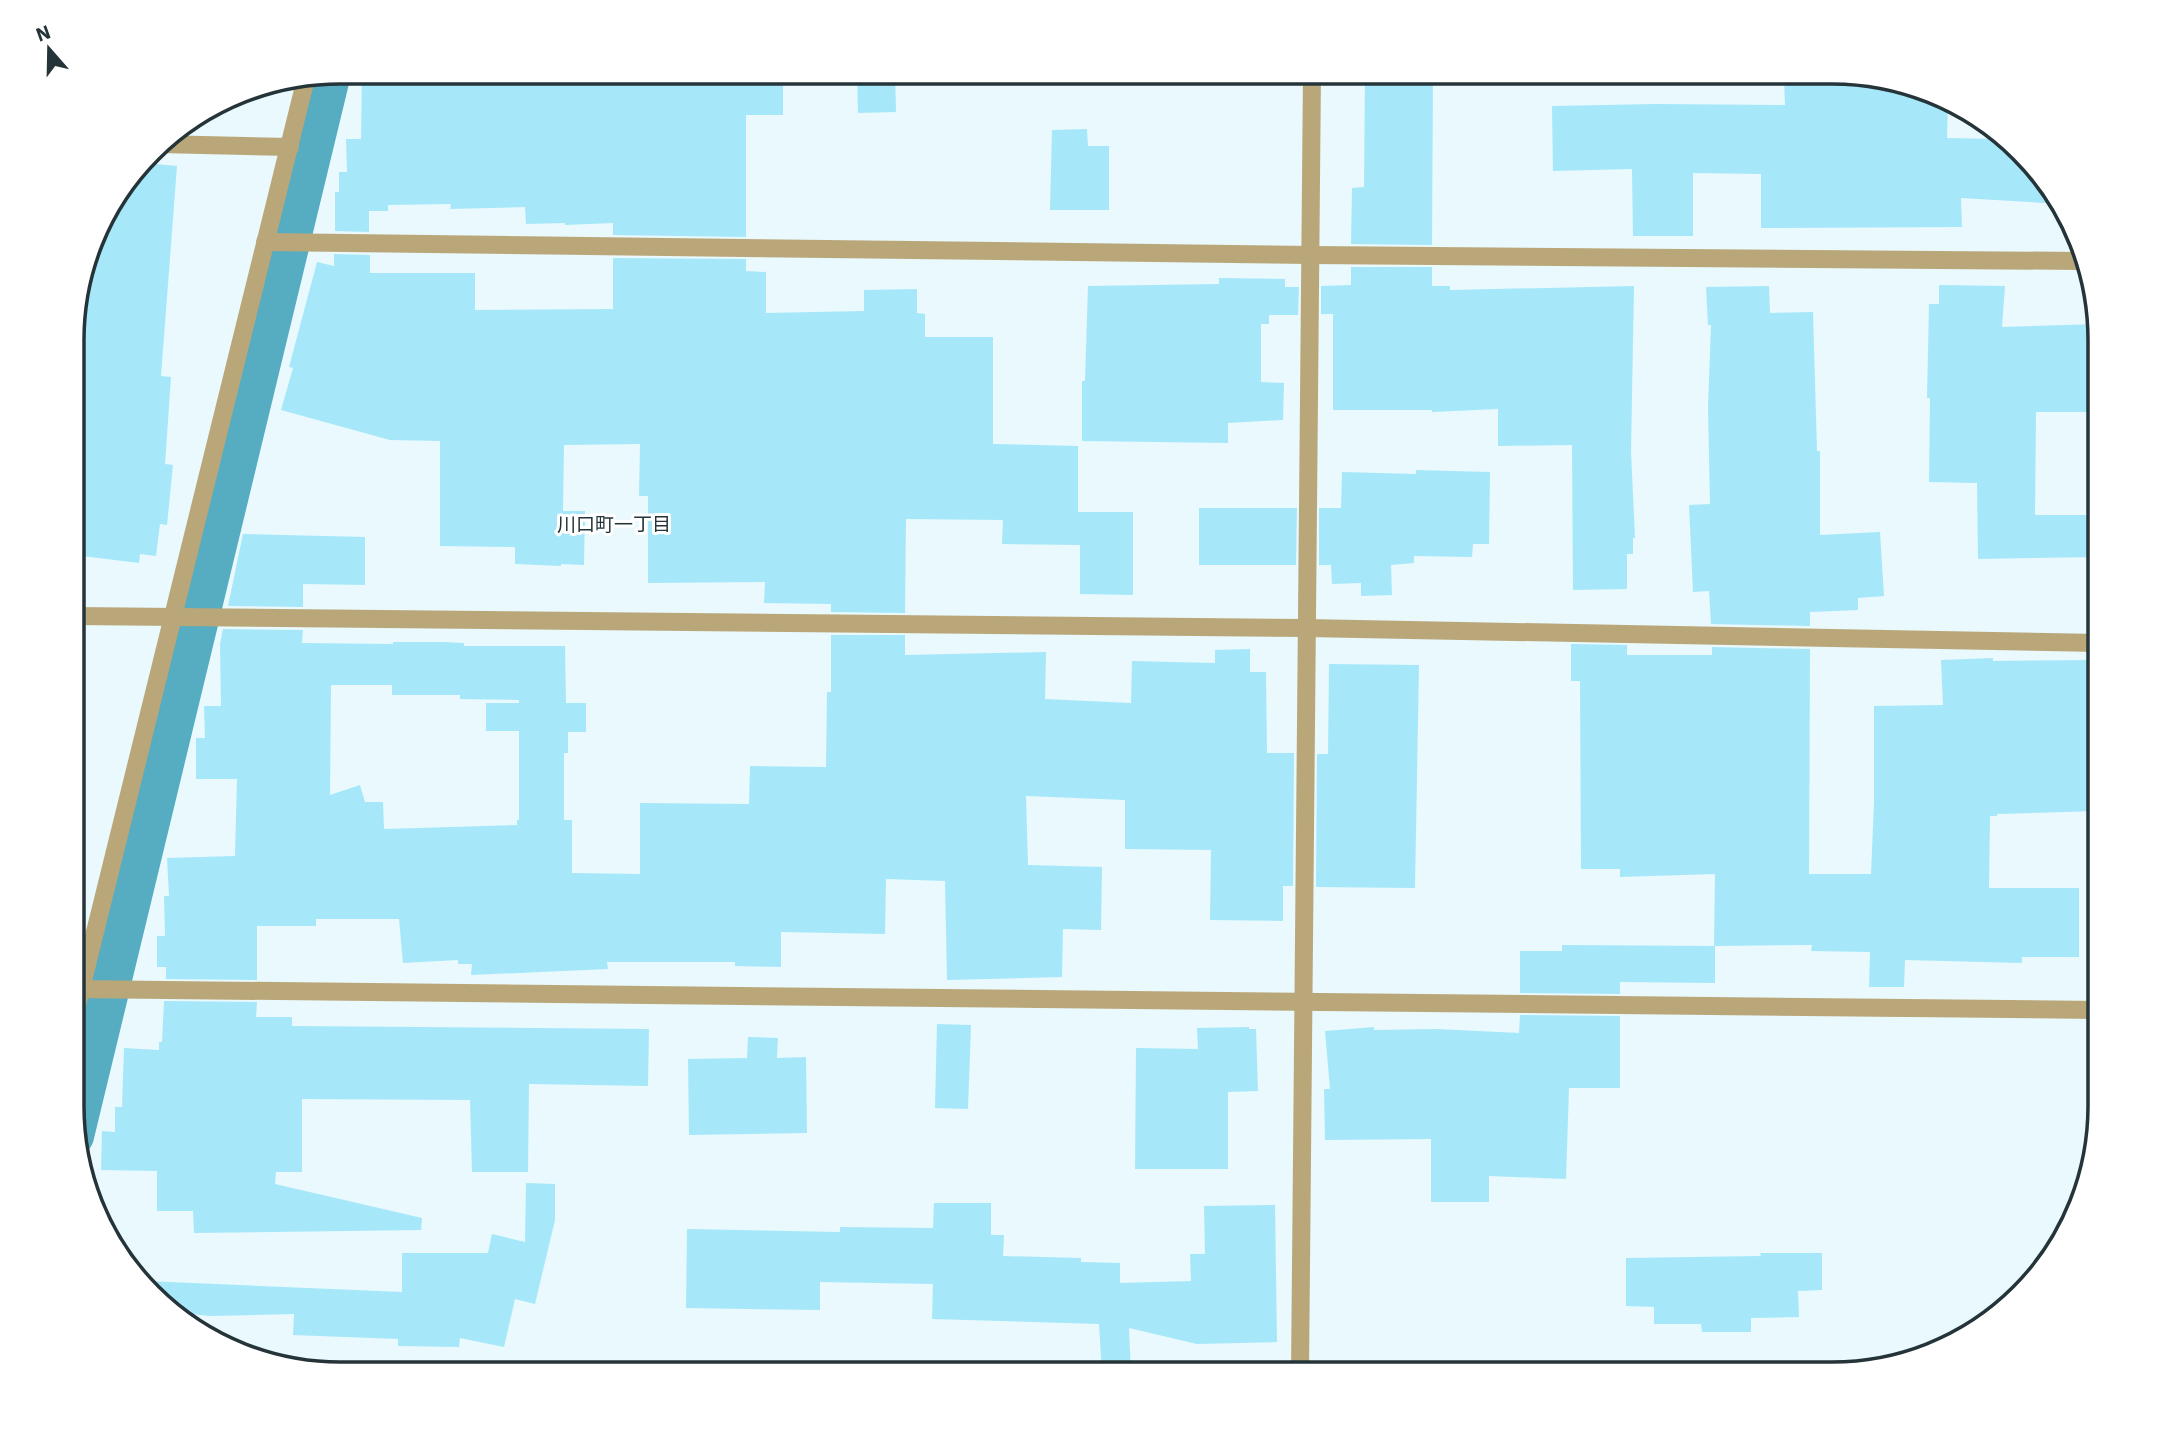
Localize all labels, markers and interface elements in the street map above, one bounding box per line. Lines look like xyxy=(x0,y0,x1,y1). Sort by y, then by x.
north arrow xyxy=(14,14,84,84)
text: N xyxy=(33,19,54,47)
district label: 川口町一丁目 xyxy=(557,512,671,536)

